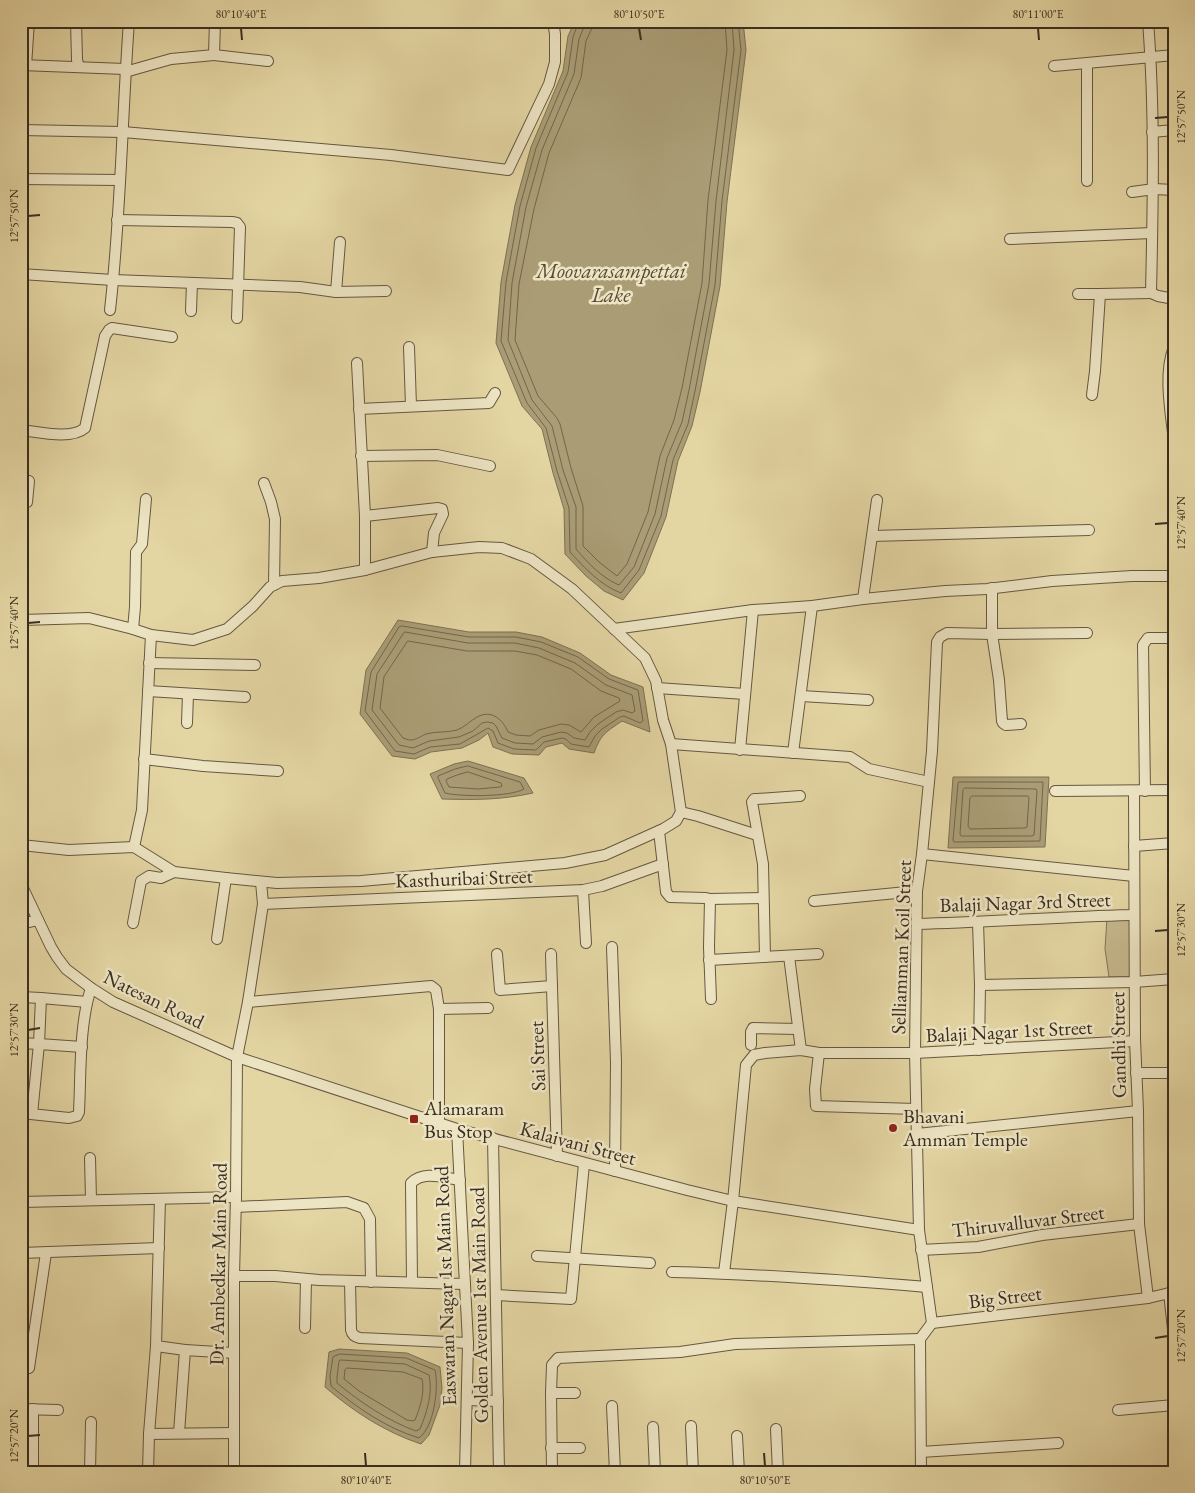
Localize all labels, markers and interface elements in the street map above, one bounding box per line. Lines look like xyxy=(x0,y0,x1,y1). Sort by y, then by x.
text: 80°10'40"E xyxy=(215,6,267,22)
text: 80°10'50"E xyxy=(613,6,665,22)
text: 80°11'00"E xyxy=(1012,6,1064,22)
text: 12°57'50"N xyxy=(1173,90,1189,144)
text: 12°57'50"N xyxy=(6,189,22,243)
water label: Moovarasampettai Lake xyxy=(534,257,687,308)
text: 12°57'40"N xyxy=(1173,496,1189,550)
text: 12°57'40"N xyxy=(6,596,22,650)
street label: Selliamman Koil Street xyxy=(885,859,917,1035)
street label: Kasthuribai Street xyxy=(395,863,534,893)
street label: Balaji Nagar 3rd Street xyxy=(939,886,1112,918)
text: 12°57'30"N xyxy=(1173,903,1189,957)
street label: Natesan Road xyxy=(99,963,209,1035)
street label: Gandhi Street xyxy=(1104,991,1132,1098)
text: 12°57'30"N xyxy=(6,1003,22,1057)
street label: Balaji Nagar 1st Street xyxy=(925,1014,1094,1048)
street label: Sai Street xyxy=(523,1020,551,1091)
place label: Alamaram Bus Stop xyxy=(423,1095,505,1144)
place label: Bhavani Amman Temple xyxy=(902,1103,1028,1152)
marker: Alamaram Bus Stop xyxy=(408,1113,420,1125)
street label: Kalaivani Street xyxy=(517,1115,640,1171)
marker: Bhavani Amman Temple xyxy=(887,1122,899,1134)
street label: Dr. Ambedkar Main Road xyxy=(203,1162,233,1366)
street label: Easwaran Nagar 1st Main Road xyxy=(428,1165,462,1407)
street label: Golden Avenue 1st Main Road xyxy=(464,1186,494,1423)
street label: Thiruvalluvar Street xyxy=(950,1199,1106,1243)
street label: Big Street xyxy=(967,1280,1044,1314)
text: 12°57'20"N xyxy=(1173,1309,1189,1363)
text: 12°57'20"N xyxy=(6,1409,22,1463)
text: 80°10'40"E xyxy=(340,1472,392,1488)
text: 80°10'50"E xyxy=(739,1472,791,1488)

